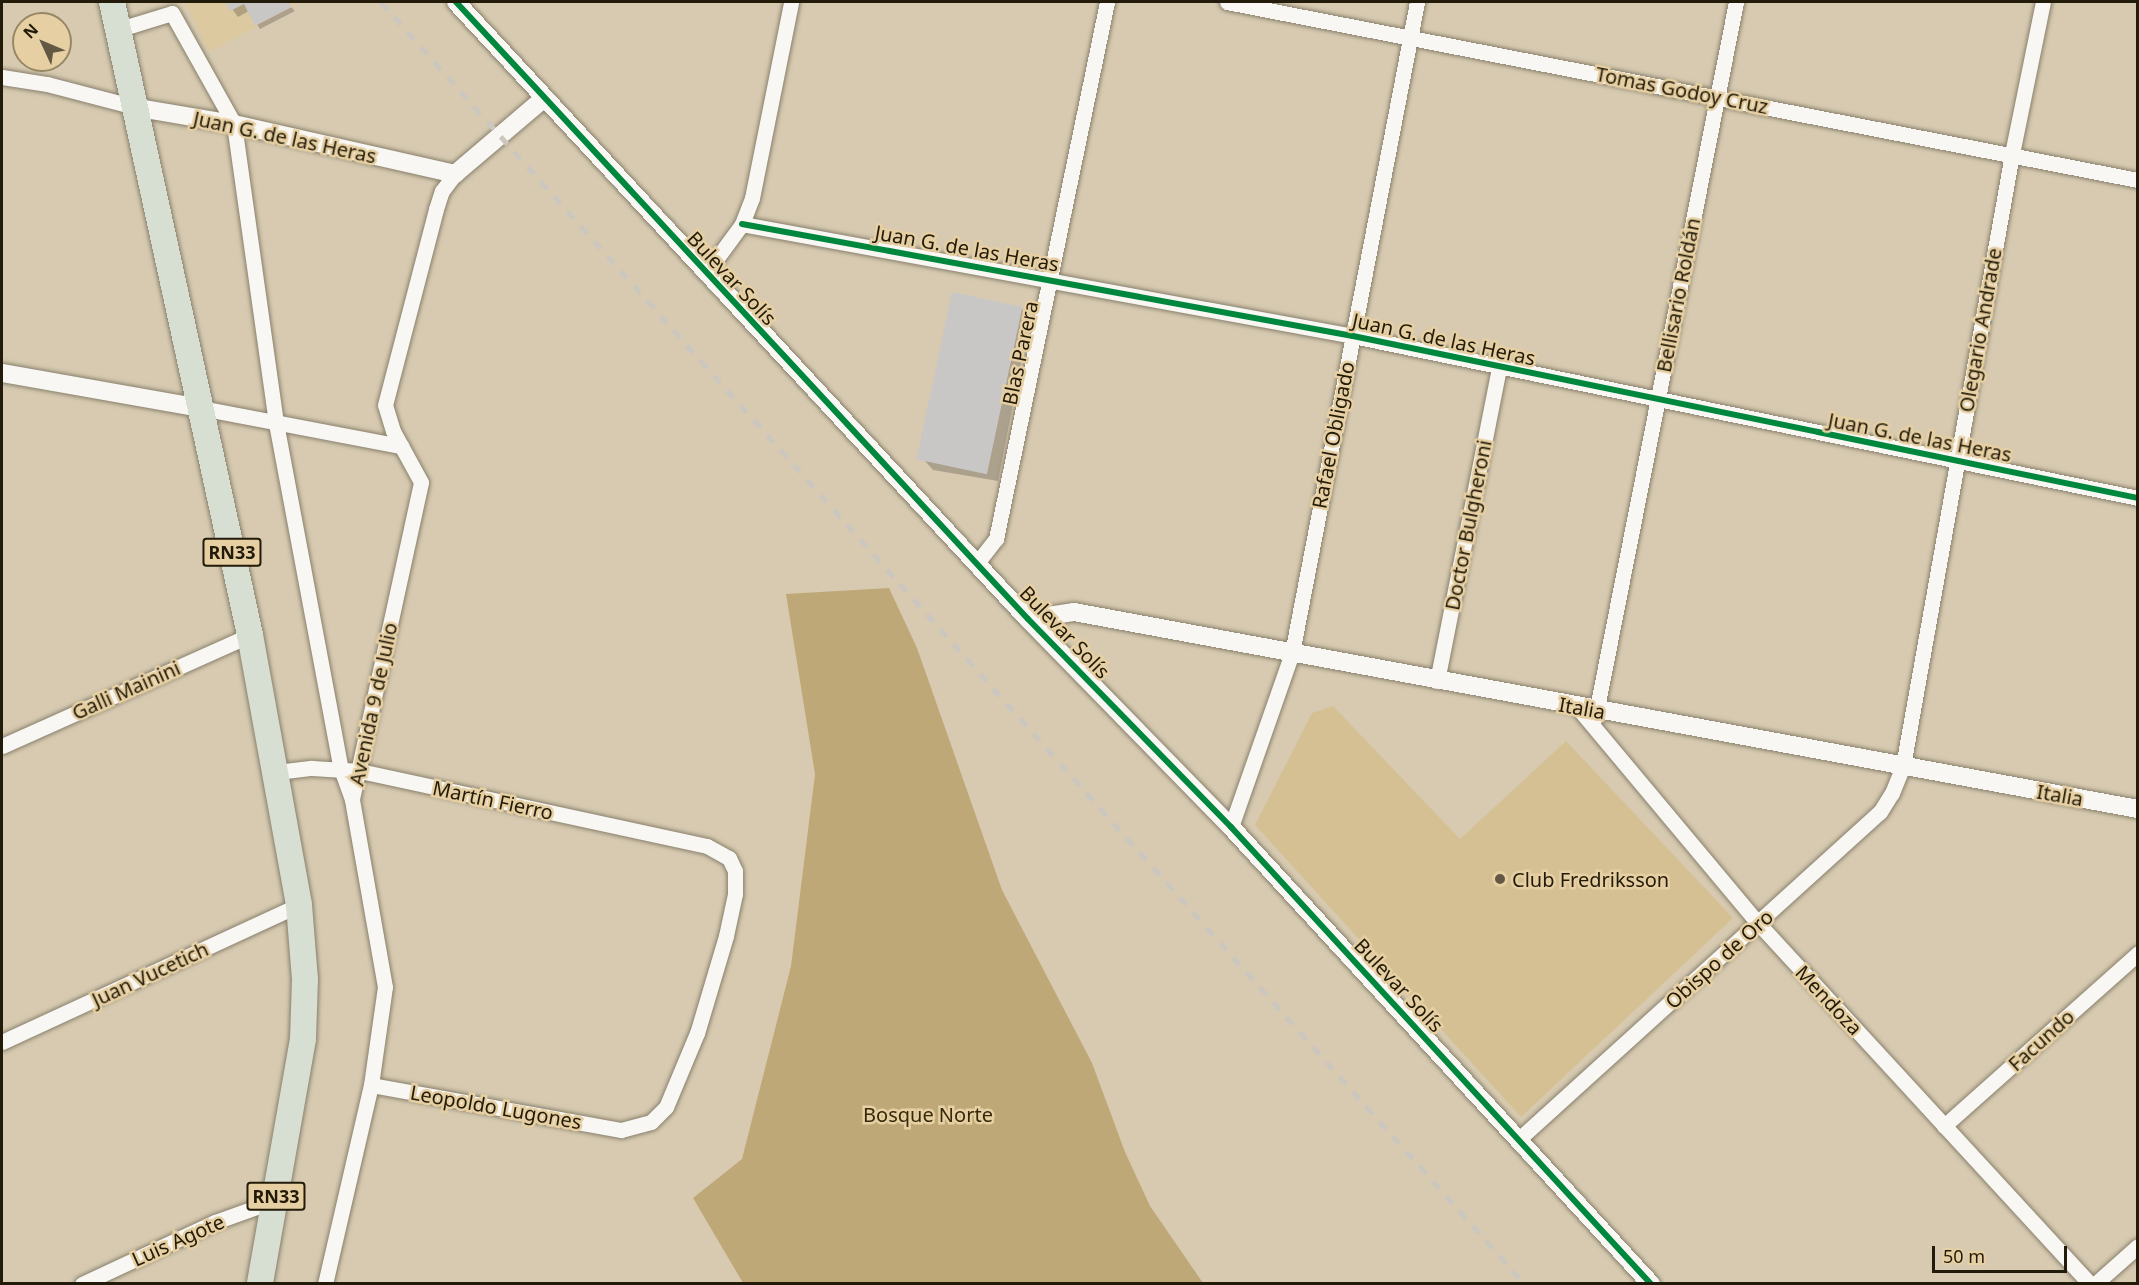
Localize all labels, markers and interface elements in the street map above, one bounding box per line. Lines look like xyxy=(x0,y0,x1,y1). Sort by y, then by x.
north arrow xyxy=(12,12,72,72)
text: N xyxy=(18,19,43,43)
street label: Tomas Godoy Cruz xyxy=(1594,62,1770,118)
street label: Juan G. de las Heras xyxy=(191,106,379,168)
street label: Bellisario Roldán xyxy=(1651,216,1705,374)
street label: Juan G. de las Heras xyxy=(873,220,1061,276)
street label: Bulevar Solís xyxy=(683,226,781,330)
street label: Olegario Andrade xyxy=(1954,246,2006,414)
street label: Blas Parera xyxy=(997,299,1043,407)
street label: Juan G. de las Heras xyxy=(1350,308,1538,370)
street label: Rafael Obligado xyxy=(1307,359,1359,511)
street label: Juan G. de las Heras xyxy=(1826,407,2014,467)
street label: Doctor Bulgheroni xyxy=(1440,438,1496,612)
road number: RN33 xyxy=(202,537,262,567)
street label: Bulevar Solís xyxy=(1015,581,1115,683)
street label: Avenida 9 de Julio xyxy=(344,620,402,788)
street label: Galli Mainini xyxy=(68,655,184,725)
street label: Italia xyxy=(1557,692,1607,724)
street label: Martín Fierro xyxy=(431,776,555,824)
street label: Italia xyxy=(2035,779,2085,811)
place label: Club Fredriksson xyxy=(1512,867,1669,891)
marker: Club Fredriksson xyxy=(1493,872,1507,886)
street label: Obispo de Oro xyxy=(1660,904,1778,1014)
street label: Bulevar Solís xyxy=(1350,933,1448,1037)
street label: Juan Vucetich xyxy=(88,937,212,1011)
street label: Mendoza xyxy=(1791,960,1867,1040)
street label: Facundo xyxy=(2003,1004,2079,1076)
street label: Leopoldo Lugones xyxy=(408,1080,584,1134)
park label: Bosque Norte xyxy=(863,1102,993,1126)
road number: RN33 xyxy=(246,1181,306,1211)
street label: Luis Agote xyxy=(128,1209,228,1271)
scale bar xyxy=(1935,1234,2070,1272)
text: 50 m xyxy=(1943,1244,1985,1268)

